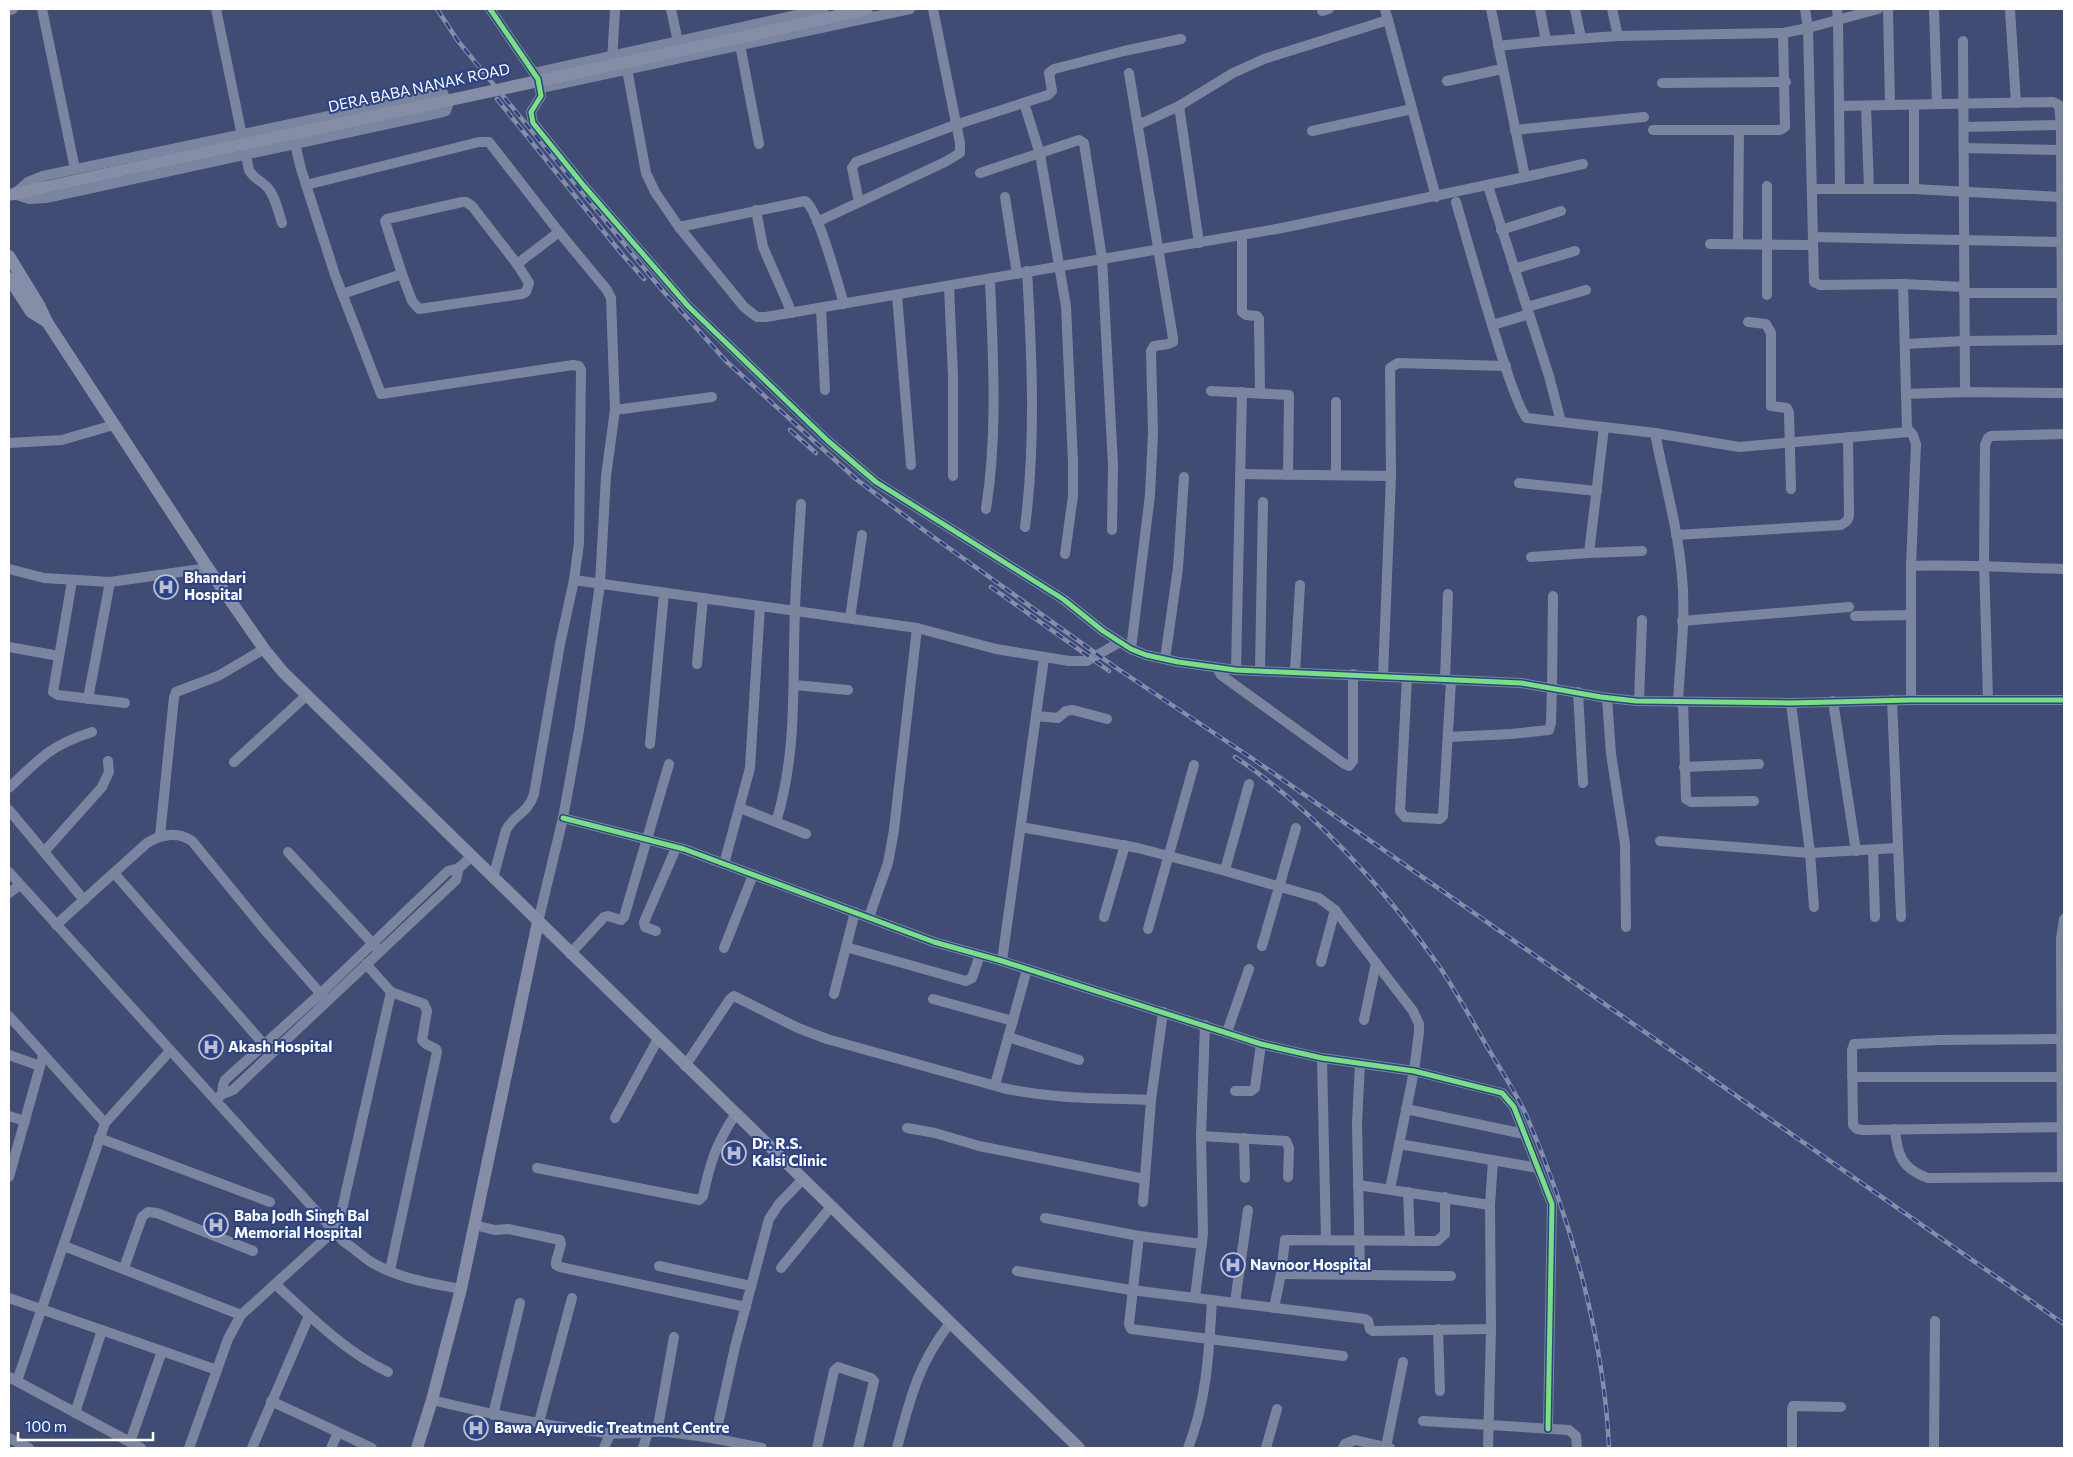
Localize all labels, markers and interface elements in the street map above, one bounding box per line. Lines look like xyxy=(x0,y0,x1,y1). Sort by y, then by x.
street label: DERA BABA NANAK ROAD xyxy=(326,59,511,115)
place label: Bhandari Hospital xyxy=(184,568,246,603)
hospital icon: Bhandari Hospital xyxy=(153,574,179,600)
hospital icon: Akash Hospital xyxy=(198,1034,224,1060)
place label: Akash Hospital xyxy=(228,1037,332,1055)
place label: Dr. R.S. Kalsi Clinic xyxy=(752,1134,827,1169)
hospital icon: Dr. R.S. Kalsi Clinic xyxy=(721,1140,747,1166)
place label: Baba Jodh Singh Bal Memorial Hospital xyxy=(234,1206,369,1241)
hospital icon: Baba Jodh Singh Bal Memorial Hospital xyxy=(203,1212,229,1238)
hospital icon: Navnoor Hospital xyxy=(1220,1252,1246,1278)
place label: Navnoor Hospital xyxy=(1250,1255,1371,1273)
scale bar xyxy=(18,1410,152,1442)
hospital icon: Bawa Ayurvedic Treatment Centre xyxy=(463,1415,489,1441)
text: 100 m xyxy=(25,1417,67,1435)
place label: Bawa Ayurvedic Treatment Centre xyxy=(494,1418,729,1436)

